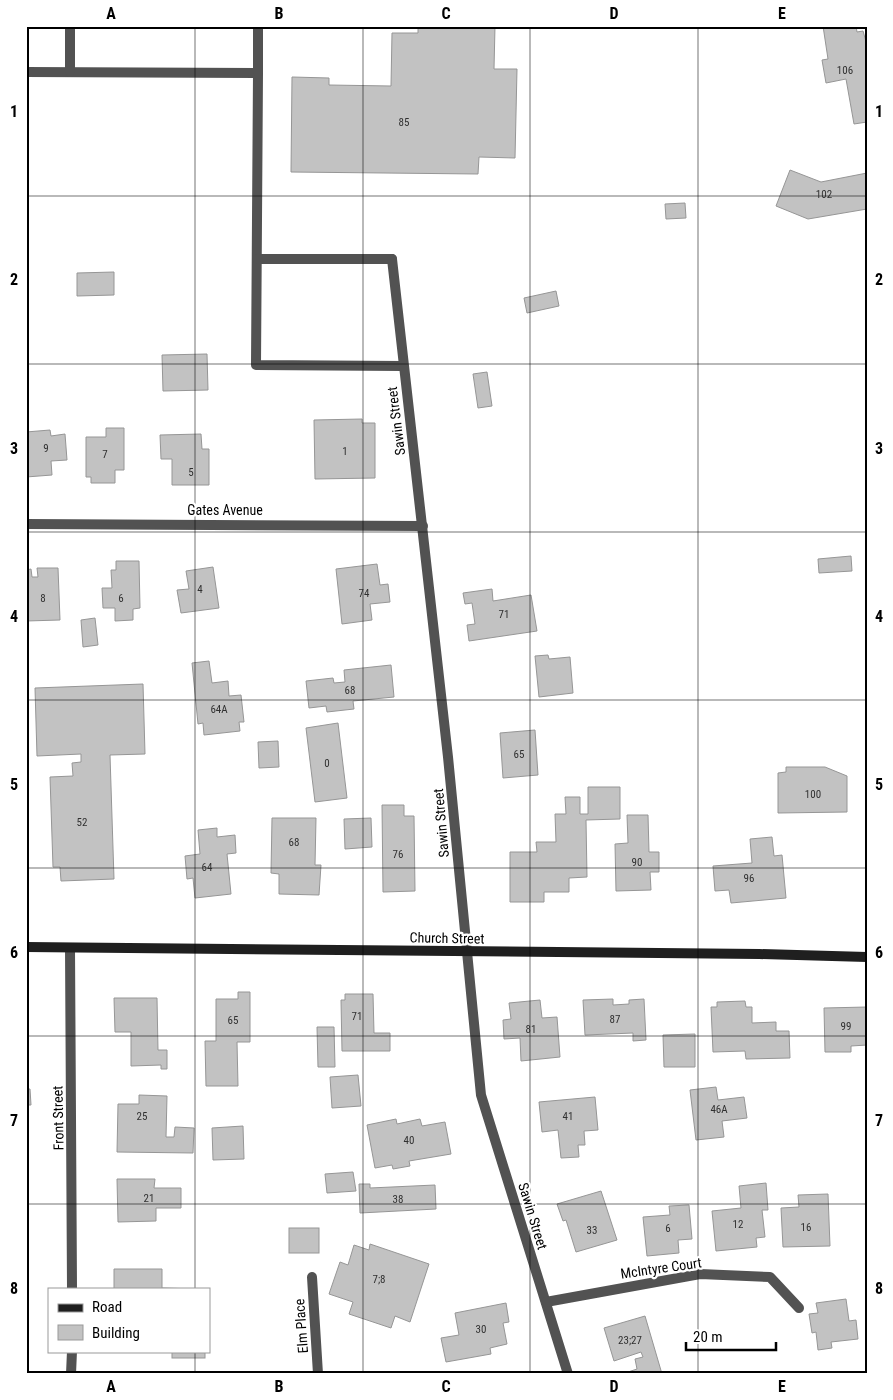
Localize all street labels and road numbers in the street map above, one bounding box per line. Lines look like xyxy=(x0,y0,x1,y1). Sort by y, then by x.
street label: Sawin Street xyxy=(384,386,408,456)
street label: Gates Avenue xyxy=(187,502,263,518)
street label: Sawin Street xyxy=(430,788,452,858)
street label: Church Street xyxy=(409,929,485,947)
street label: Front Street xyxy=(49,1086,67,1150)
street label: Sawin Street xyxy=(515,1181,551,1251)
street label: McIntyre Court xyxy=(619,1254,703,1282)
street label: Elm Place xyxy=(291,1298,311,1354)

